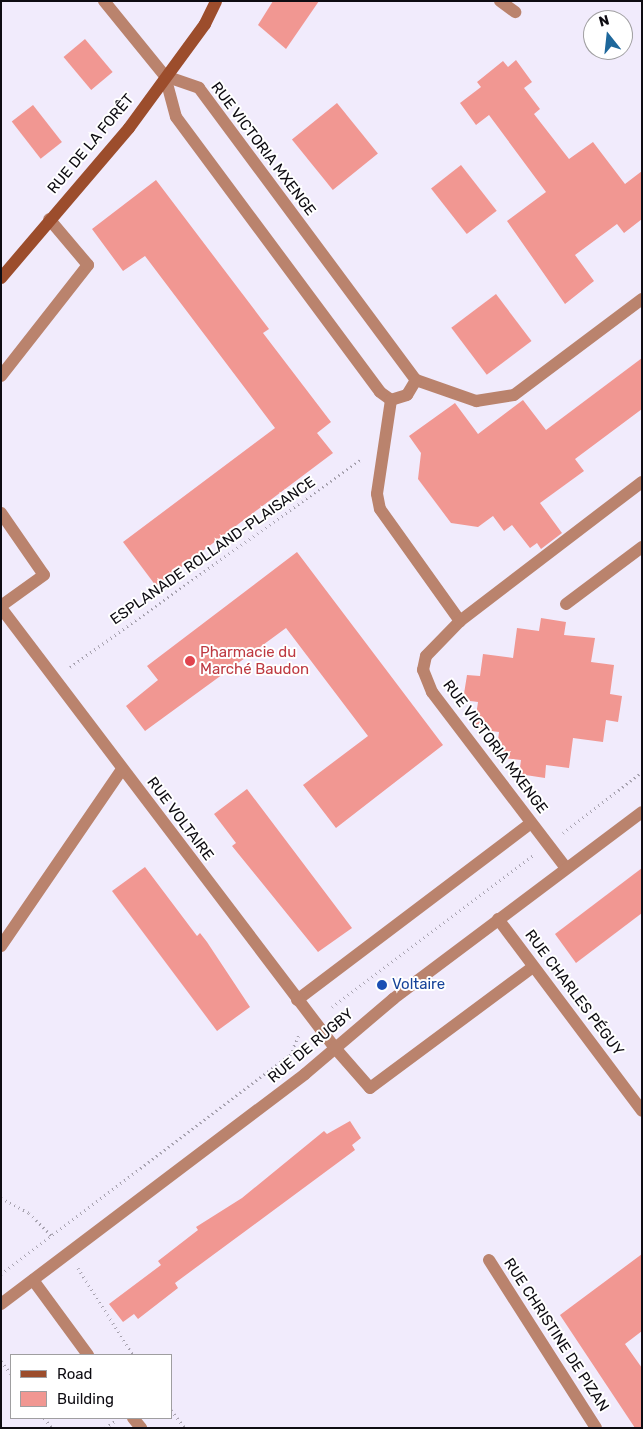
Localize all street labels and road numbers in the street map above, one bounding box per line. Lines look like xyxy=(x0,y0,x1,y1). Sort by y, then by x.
street label: RUE VICTORIA MXENGE xyxy=(207,78,319,220)
street label: RUE DE LA FORÊT xyxy=(44,90,138,198)
street label: ESPLANADE ROLLAND-PLAISANCE xyxy=(107,473,319,629)
street label: RUE VICTORIA MXENGE xyxy=(439,676,551,818)
street label: RUE VOLTAIRE xyxy=(143,774,217,864)
street label: RUE CHARLES PÉGUY xyxy=(521,926,627,1060)
street label: RUE DE RUGBY xyxy=(265,1005,357,1087)
street label: RUE CHRISTINE DE PIZAN xyxy=(500,1255,612,1415)

